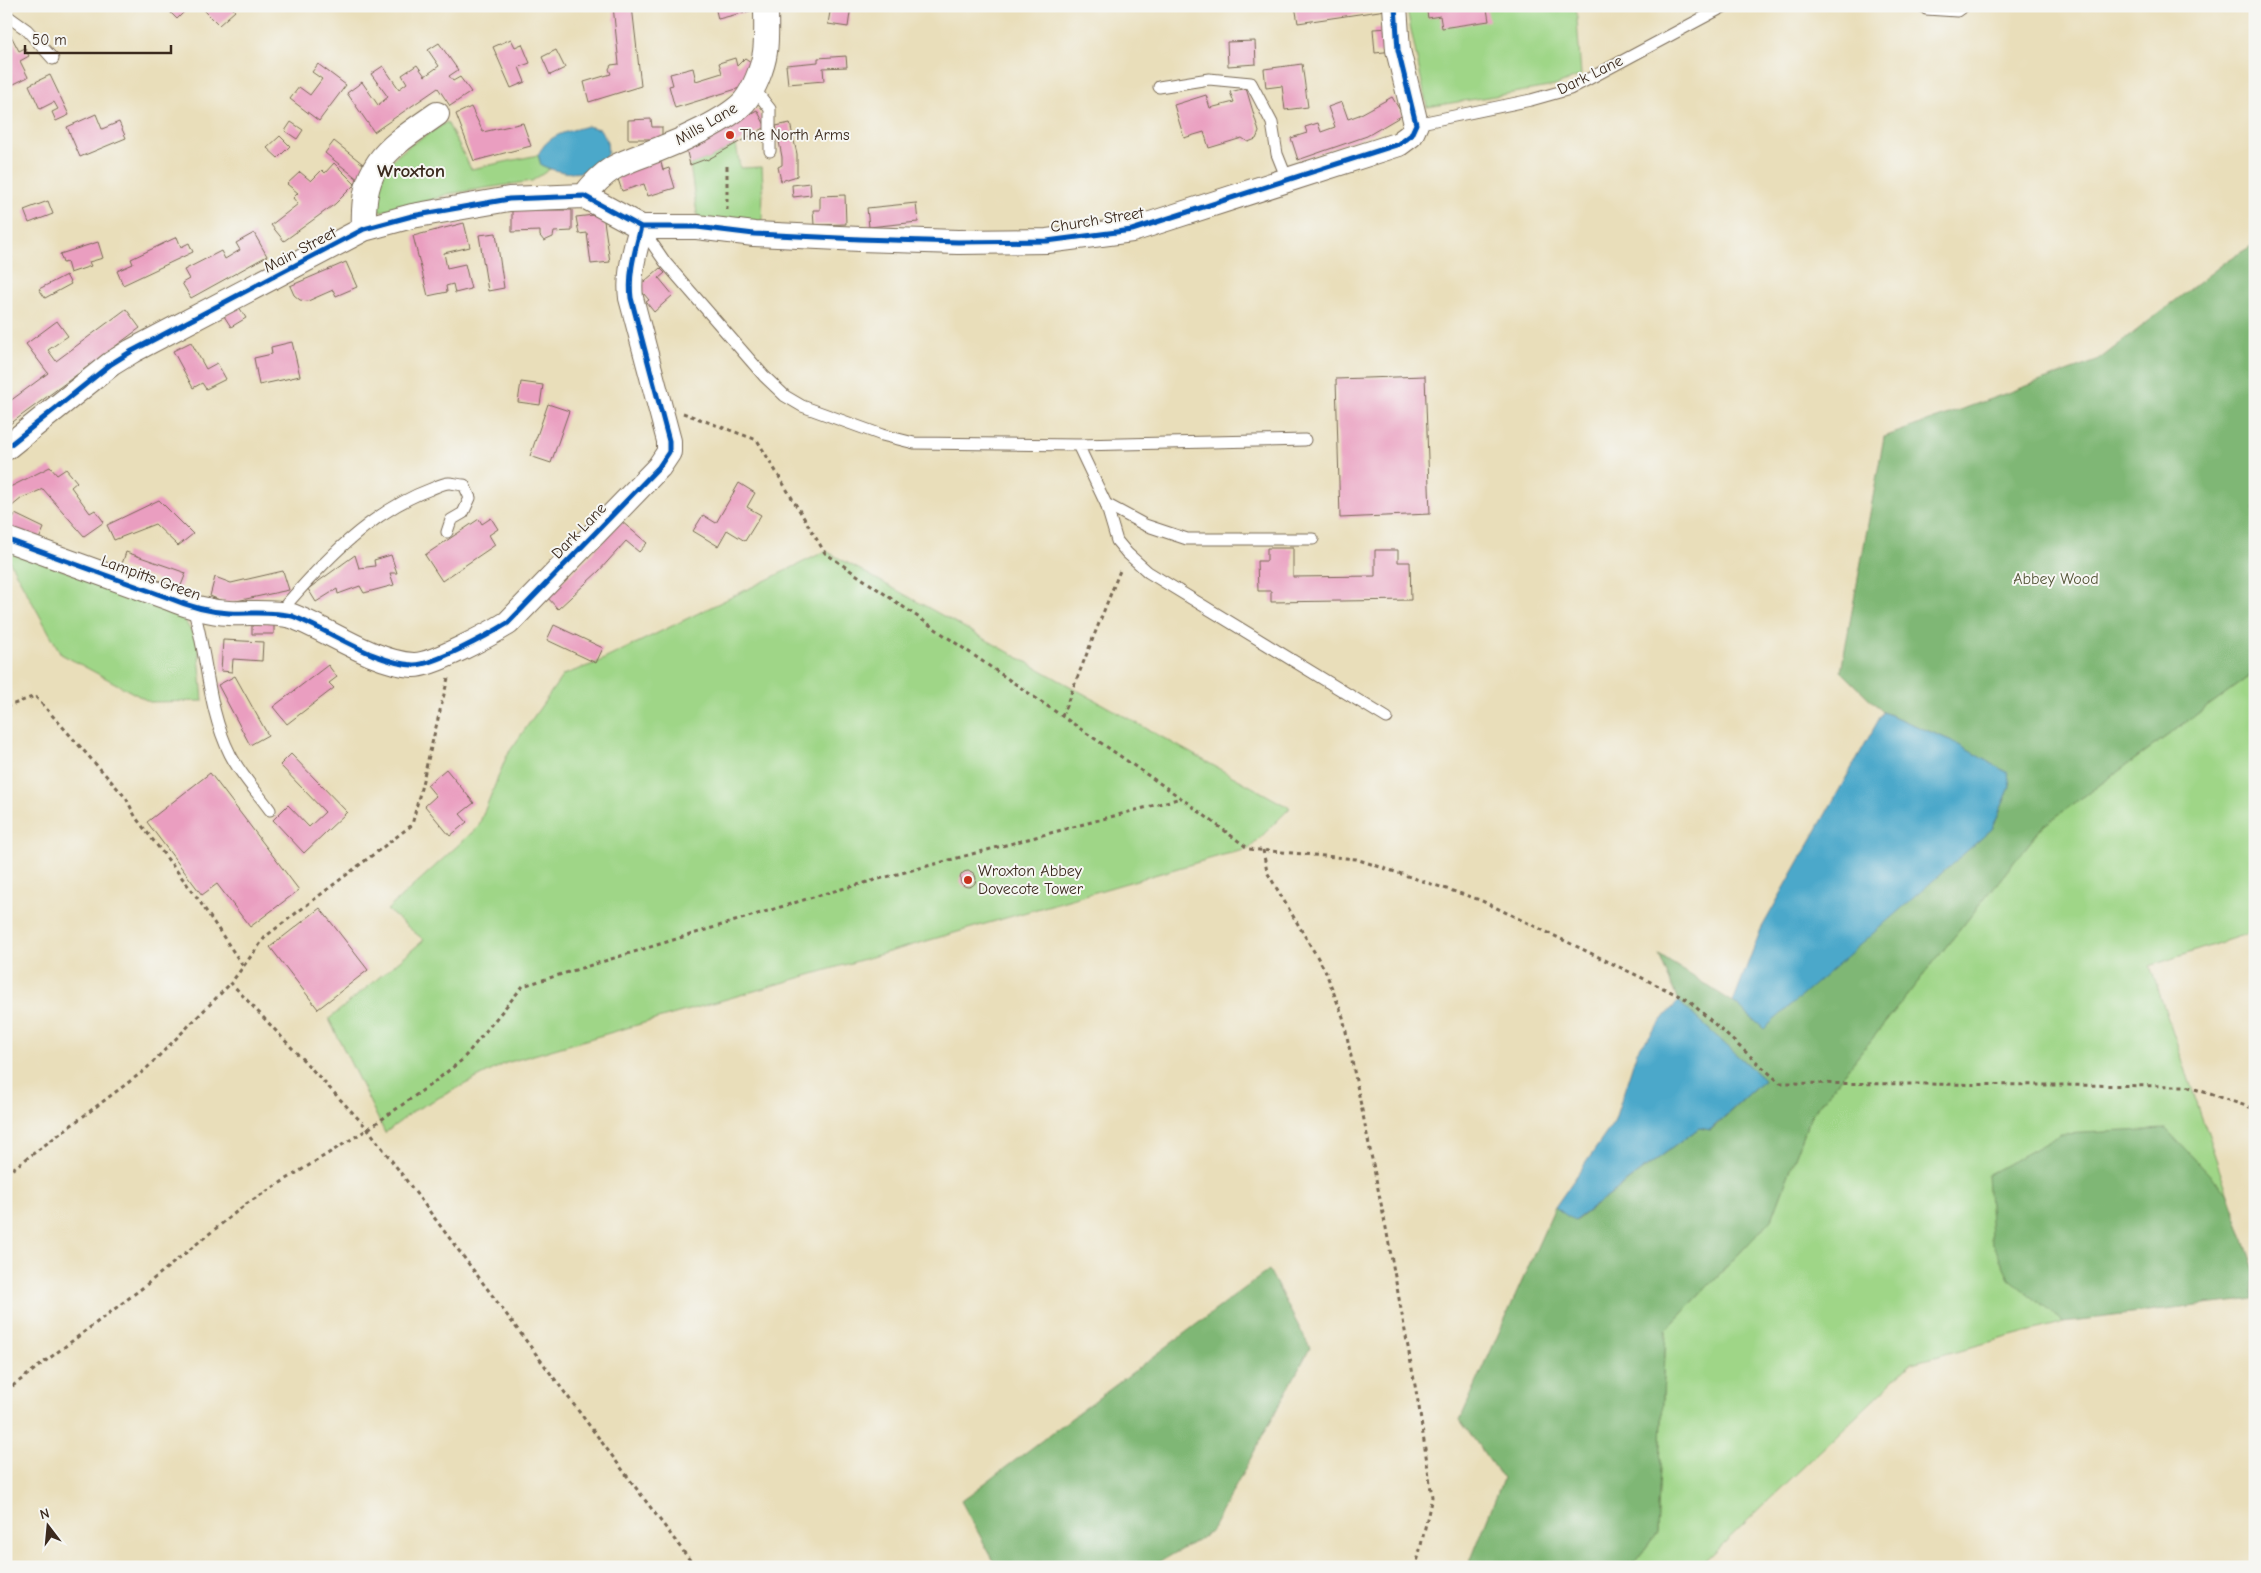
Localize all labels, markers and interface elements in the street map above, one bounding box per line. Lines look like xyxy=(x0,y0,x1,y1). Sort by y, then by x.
scale bar xyxy=(25,22,171,54)
text: 50 m xyxy=(32,31,67,49)
street label: Dark Lane xyxy=(1554,51,1626,99)
street label: Mills Lane xyxy=(672,99,740,149)
place label: The North Arms xyxy=(740,126,850,144)
marker: The North Arms xyxy=(724,129,736,141)
district label: Wroxton xyxy=(377,160,445,182)
street label: Church Street xyxy=(1049,204,1145,236)
street label: Main Street xyxy=(261,223,340,277)
street label: Dark Lane xyxy=(548,499,610,563)
street label: Lampitts Green xyxy=(99,552,203,604)
park label: Abbey Wood xyxy=(2013,570,2099,588)
place label: Wroxton Abbey Dovecote Tower xyxy=(978,862,1084,898)
marker: Wroxton Abbey Dovecote Tower xyxy=(962,874,974,886)
north arrow xyxy=(22,1500,72,1550)
text: N xyxy=(38,1505,51,1523)

